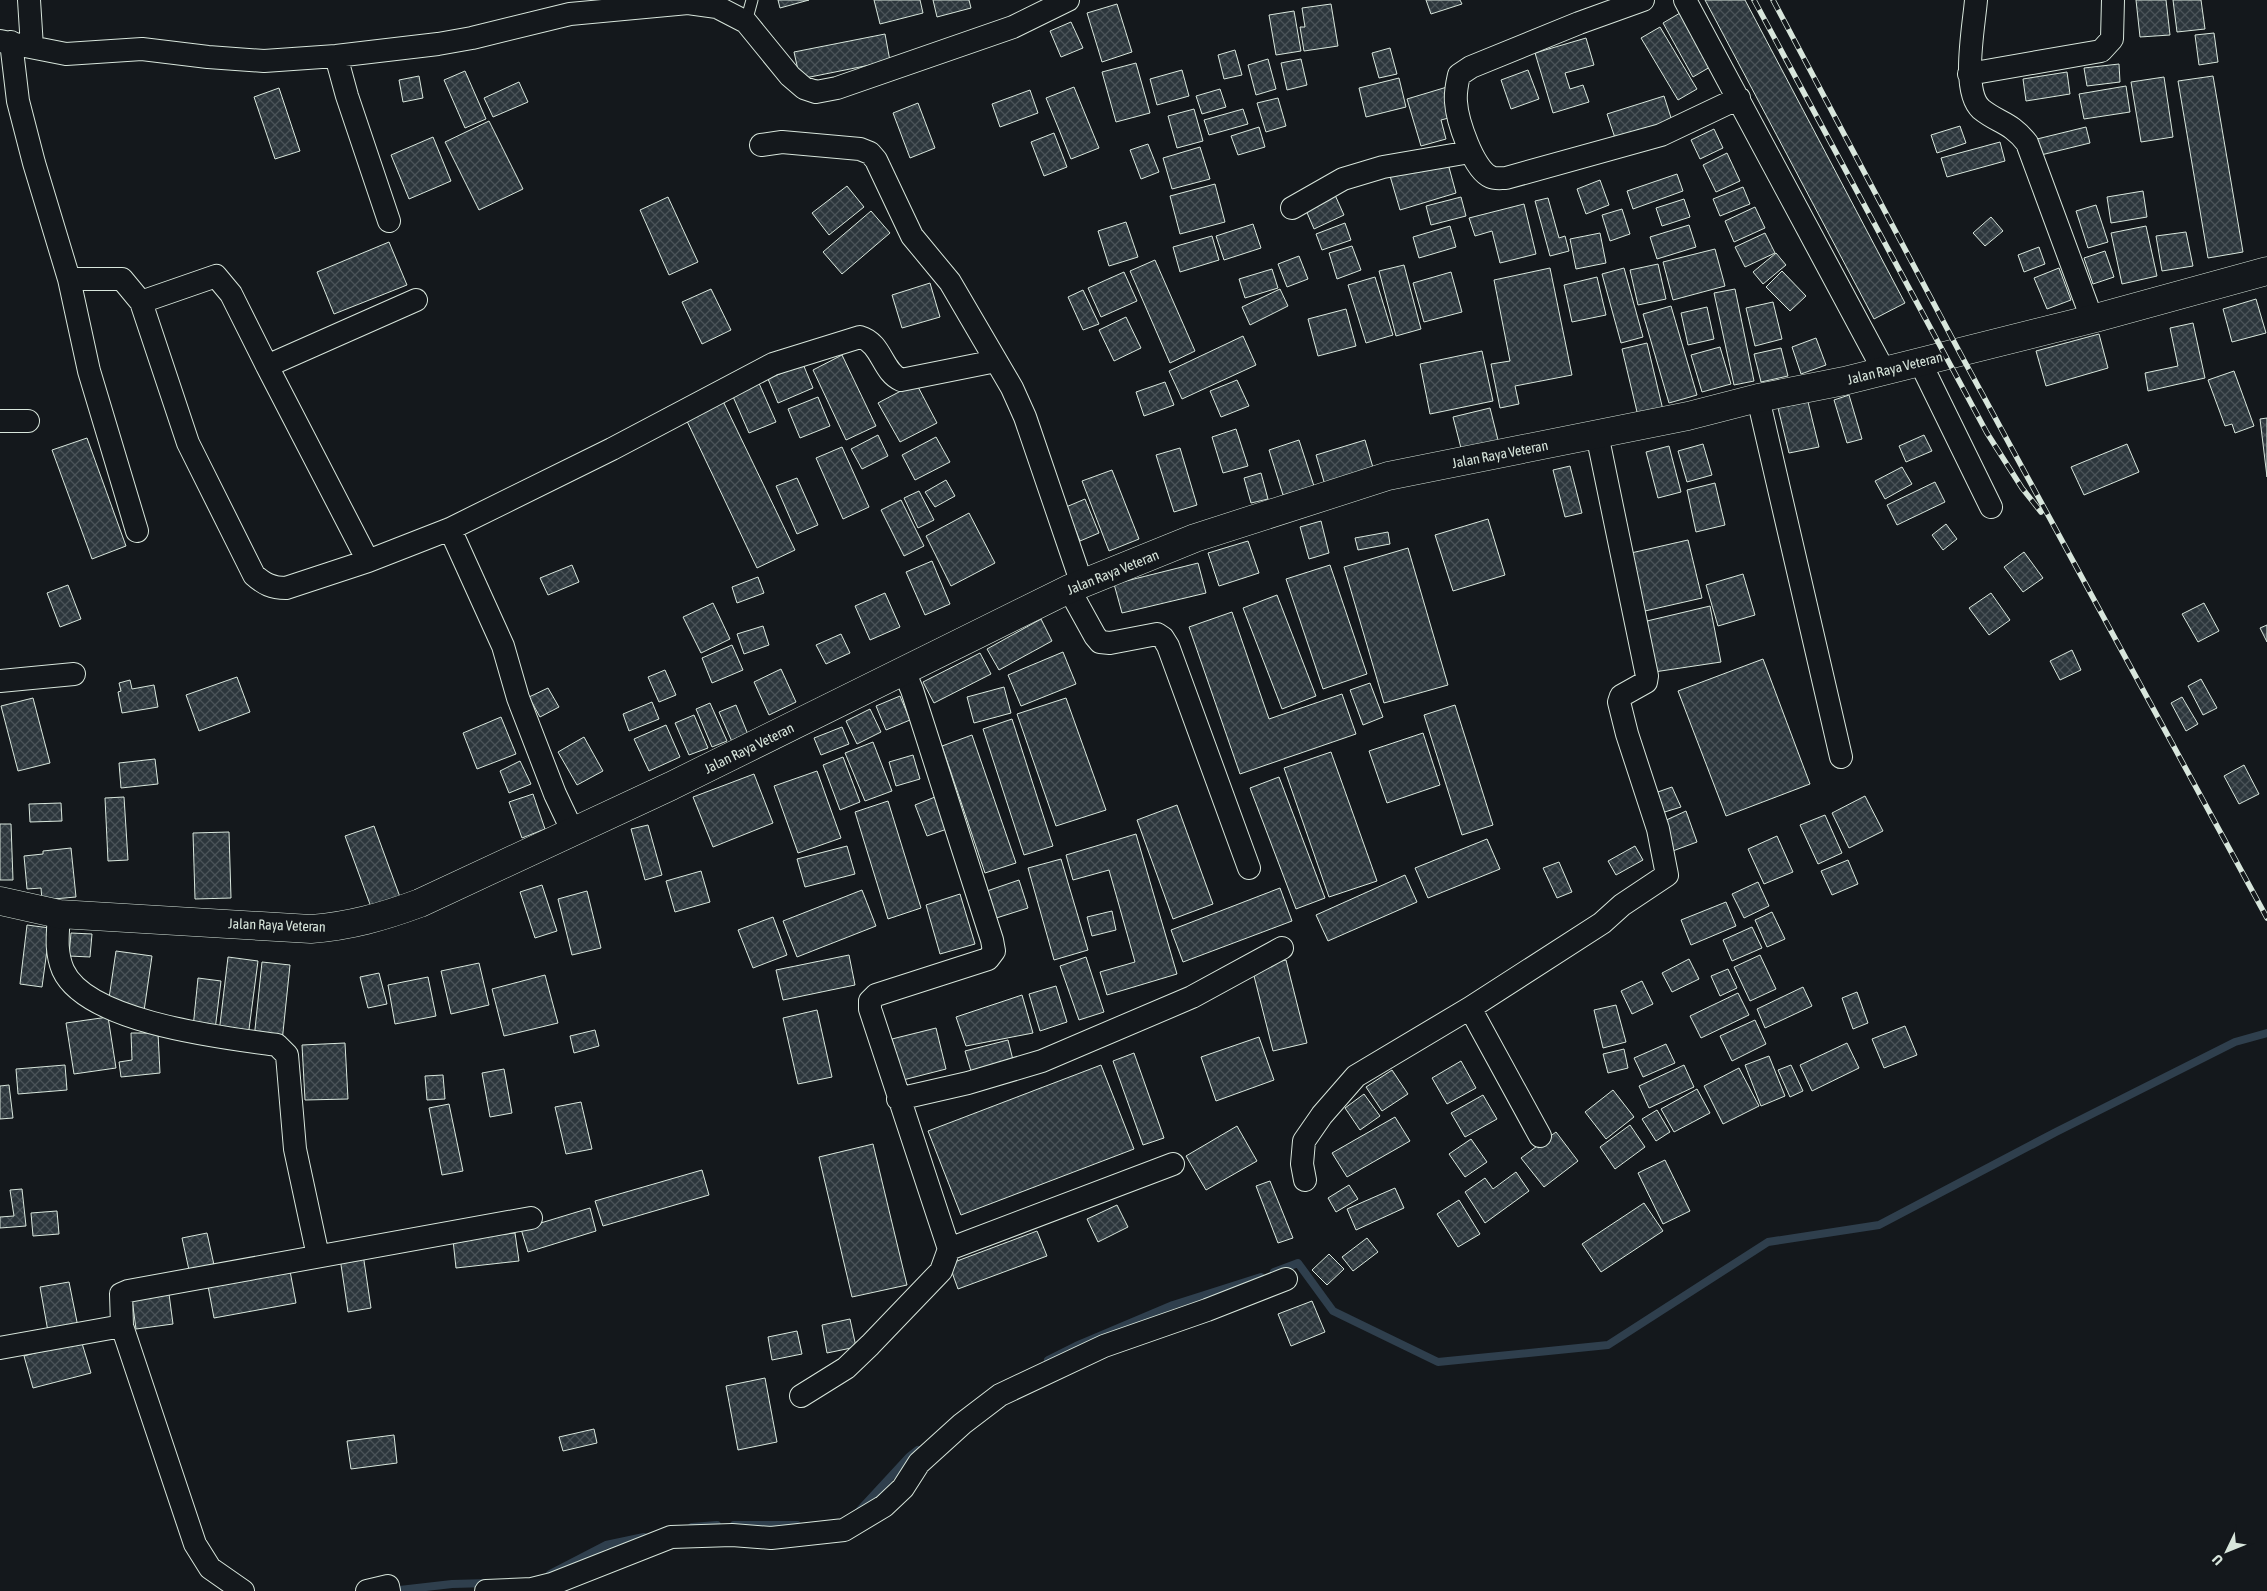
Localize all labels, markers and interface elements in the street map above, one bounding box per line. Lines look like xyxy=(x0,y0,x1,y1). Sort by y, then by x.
street label: Jalan Raya Veteran xyxy=(1846,348,1944,388)
street label: Jalan Raya Veteran xyxy=(1451,437,1549,471)
street label: Jalan Raya Veteran xyxy=(1065,546,1161,598)
street label: Jalan Raya Veteran xyxy=(702,719,796,777)
street label: Jalan Raya Veteran xyxy=(228,915,326,935)
north arrow xyxy=(2202,1526,2252,1576)
text: U xyxy=(2209,1551,2226,1568)

